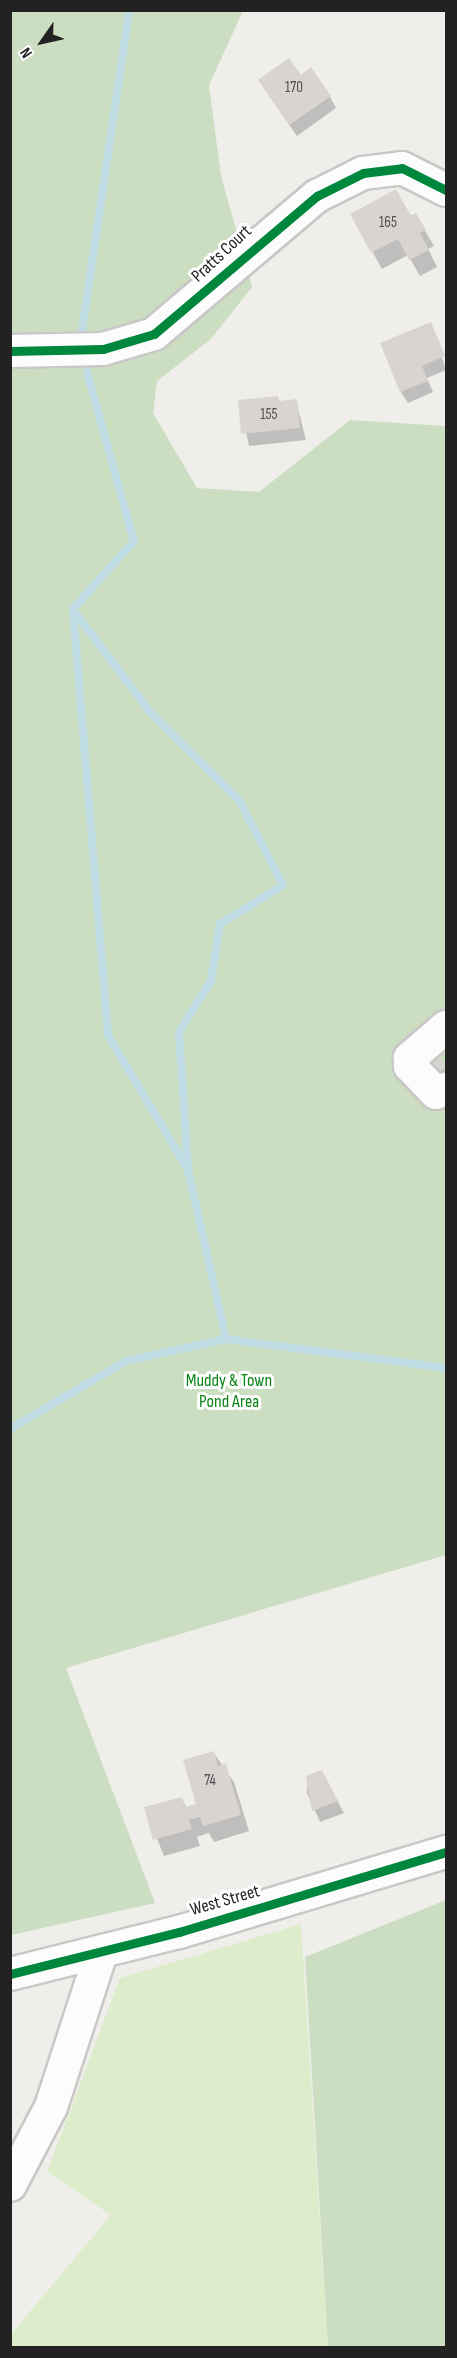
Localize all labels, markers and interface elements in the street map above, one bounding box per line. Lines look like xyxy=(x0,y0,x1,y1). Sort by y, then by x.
north arrow xyxy=(12,12,72,72)
text: N xyxy=(16,43,37,61)
house number: 170 xyxy=(285,79,303,97)
house number: 165 xyxy=(379,214,397,232)
street label: Pratts Court xyxy=(188,221,256,287)
house number: 155 xyxy=(260,406,278,424)
park label: Muddy & Town Pond Area xyxy=(186,1371,272,1414)
house number: 74 xyxy=(204,1772,216,1790)
street label: West Street xyxy=(188,1881,262,1921)

